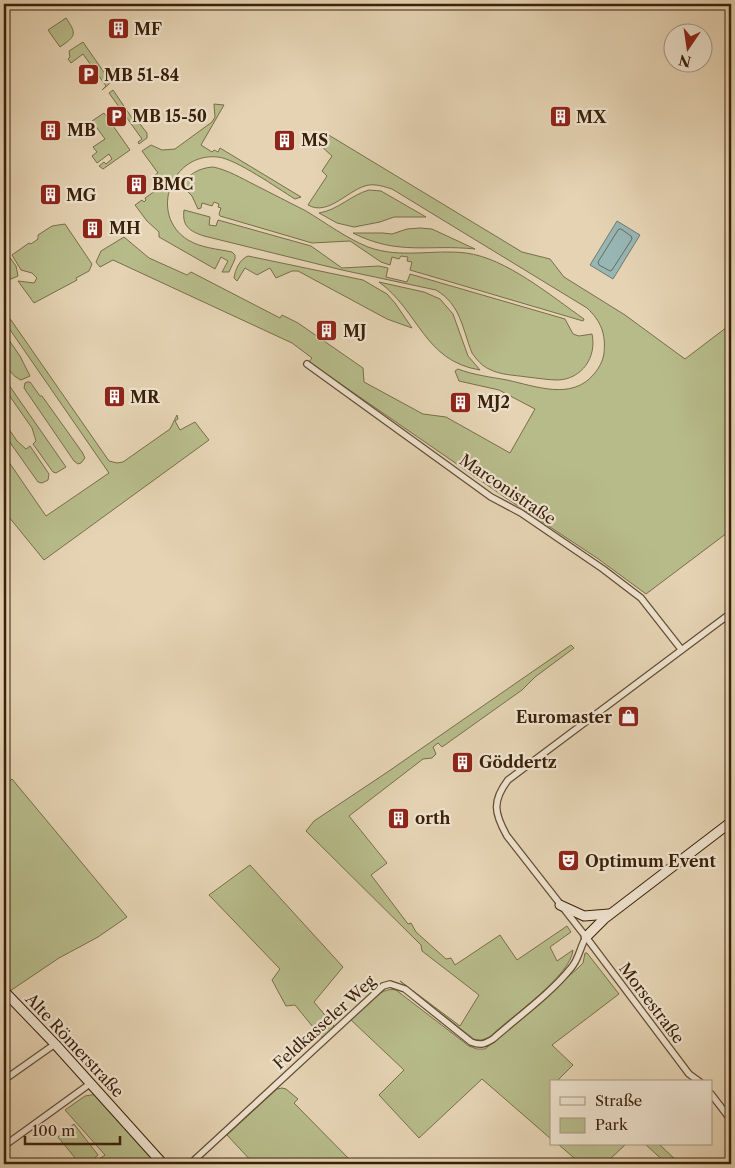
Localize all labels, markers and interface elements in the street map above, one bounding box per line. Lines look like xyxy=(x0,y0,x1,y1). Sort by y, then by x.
building icon: MF xyxy=(106,17,130,41)
place label: MF xyxy=(134,19,162,39)
north arrow xyxy=(662,22,712,72)
text: N xyxy=(677,51,693,71)
parking icon: MB 51-84 xyxy=(76,63,100,87)
place label: MB 51-84 xyxy=(104,65,179,85)
parking icon: MB 15-50 xyxy=(104,104,128,128)
building icon: MX xyxy=(548,105,572,129)
place label: MB 15-50 xyxy=(132,106,207,126)
place label: MX xyxy=(576,107,607,127)
building icon: MB xyxy=(39,118,63,142)
place label: MB xyxy=(67,120,96,140)
building icon: MS xyxy=(273,128,297,152)
place label: MS xyxy=(301,130,328,150)
building icon: BMC xyxy=(124,172,148,196)
place label: BMC xyxy=(152,174,194,194)
building icon: MG xyxy=(38,183,62,207)
place label: MG xyxy=(66,185,97,205)
building icon: MH xyxy=(81,216,105,240)
place label: MH xyxy=(109,218,141,238)
building icon: MJ xyxy=(315,319,339,343)
place label: MJ xyxy=(343,321,366,341)
building icon: MR xyxy=(102,385,126,409)
place label: MR xyxy=(130,387,160,407)
building icon: MJ2 xyxy=(449,390,473,414)
place label: MJ2 xyxy=(477,392,510,412)
street label: Marconistraße xyxy=(456,449,560,529)
shop icon: Euromaster xyxy=(616,705,640,729)
place label: Euromaster xyxy=(516,707,612,727)
building icon: Göddertz xyxy=(451,750,475,774)
place label: Göddertz xyxy=(479,752,557,772)
building icon: orth xyxy=(387,806,411,830)
place label: orth xyxy=(415,808,450,828)
theatre icon: Optimum Event xyxy=(557,849,581,873)
place label: Optimum Event xyxy=(585,851,717,871)
street label: Morsestraße xyxy=(615,959,689,1047)
street label: Feldkasseler Weg xyxy=(269,970,380,1073)
street label: Alte Römerstraße xyxy=(21,988,128,1101)
legend xyxy=(550,1080,712,1146)
text: Straße xyxy=(595,1091,642,1110)
scale bar xyxy=(25,1113,120,1145)
text: Park xyxy=(595,1115,629,1134)
text: 100 m xyxy=(32,1121,75,1140)

